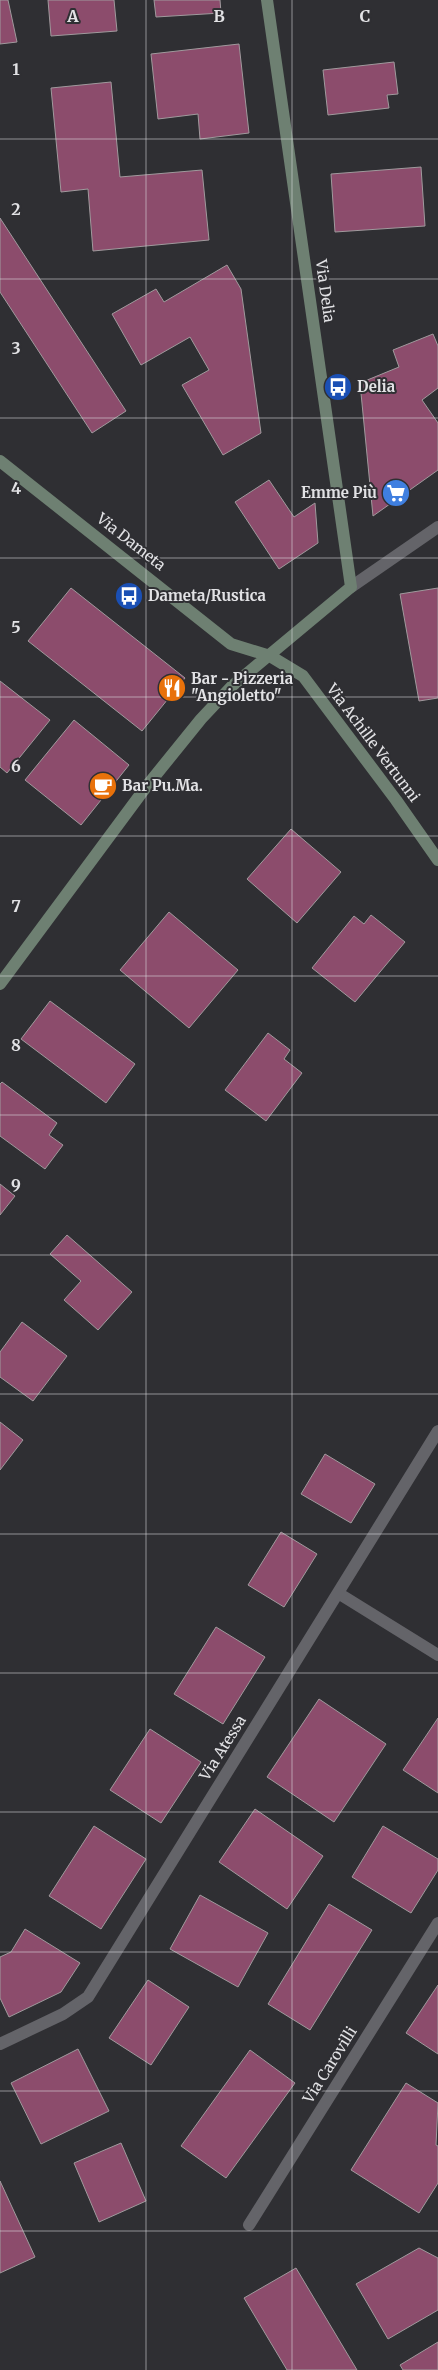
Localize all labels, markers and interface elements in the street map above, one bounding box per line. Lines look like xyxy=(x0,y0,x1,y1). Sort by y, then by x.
text: A xyxy=(66,6,79,26)
text: B xyxy=(213,6,225,26)
text: C xyxy=(360,6,370,26)
text: 1 xyxy=(12,59,20,79)
text: 2 xyxy=(11,199,21,219)
street label: Via Delia xyxy=(312,257,339,324)
text: 3 xyxy=(11,338,21,358)
bus stop icon: Delia xyxy=(323,372,353,402)
place label: Delia xyxy=(357,377,396,396)
text: 4 xyxy=(11,478,21,498)
supermarket icon: Emme Più xyxy=(381,478,411,508)
place label: Emme Più xyxy=(301,483,377,502)
street label: Via Dameta xyxy=(92,508,170,574)
bus stop icon: Dameta/Rustica xyxy=(114,581,144,611)
place label: Dameta/Rustica xyxy=(148,586,266,605)
text: 5 xyxy=(11,617,21,637)
place label: Bar - Pizzeria "Angioletto" xyxy=(191,669,294,705)
restaurant icon: Bar - Pizzeria "Angioletto" xyxy=(157,673,187,703)
street label: Via Achille Vertunni xyxy=(322,679,424,806)
text: 6 xyxy=(11,756,21,776)
cafe icon: Bar Pu.Ma. xyxy=(88,771,118,801)
place label: Bar Pu.Ma. xyxy=(122,776,203,795)
text: 7 xyxy=(11,896,21,916)
text: 8 xyxy=(11,1035,21,1055)
text: 9 xyxy=(11,1175,21,1195)
street label: Via Atessa xyxy=(195,1712,250,1785)
street label: Via Carovilli xyxy=(298,2023,361,2107)

